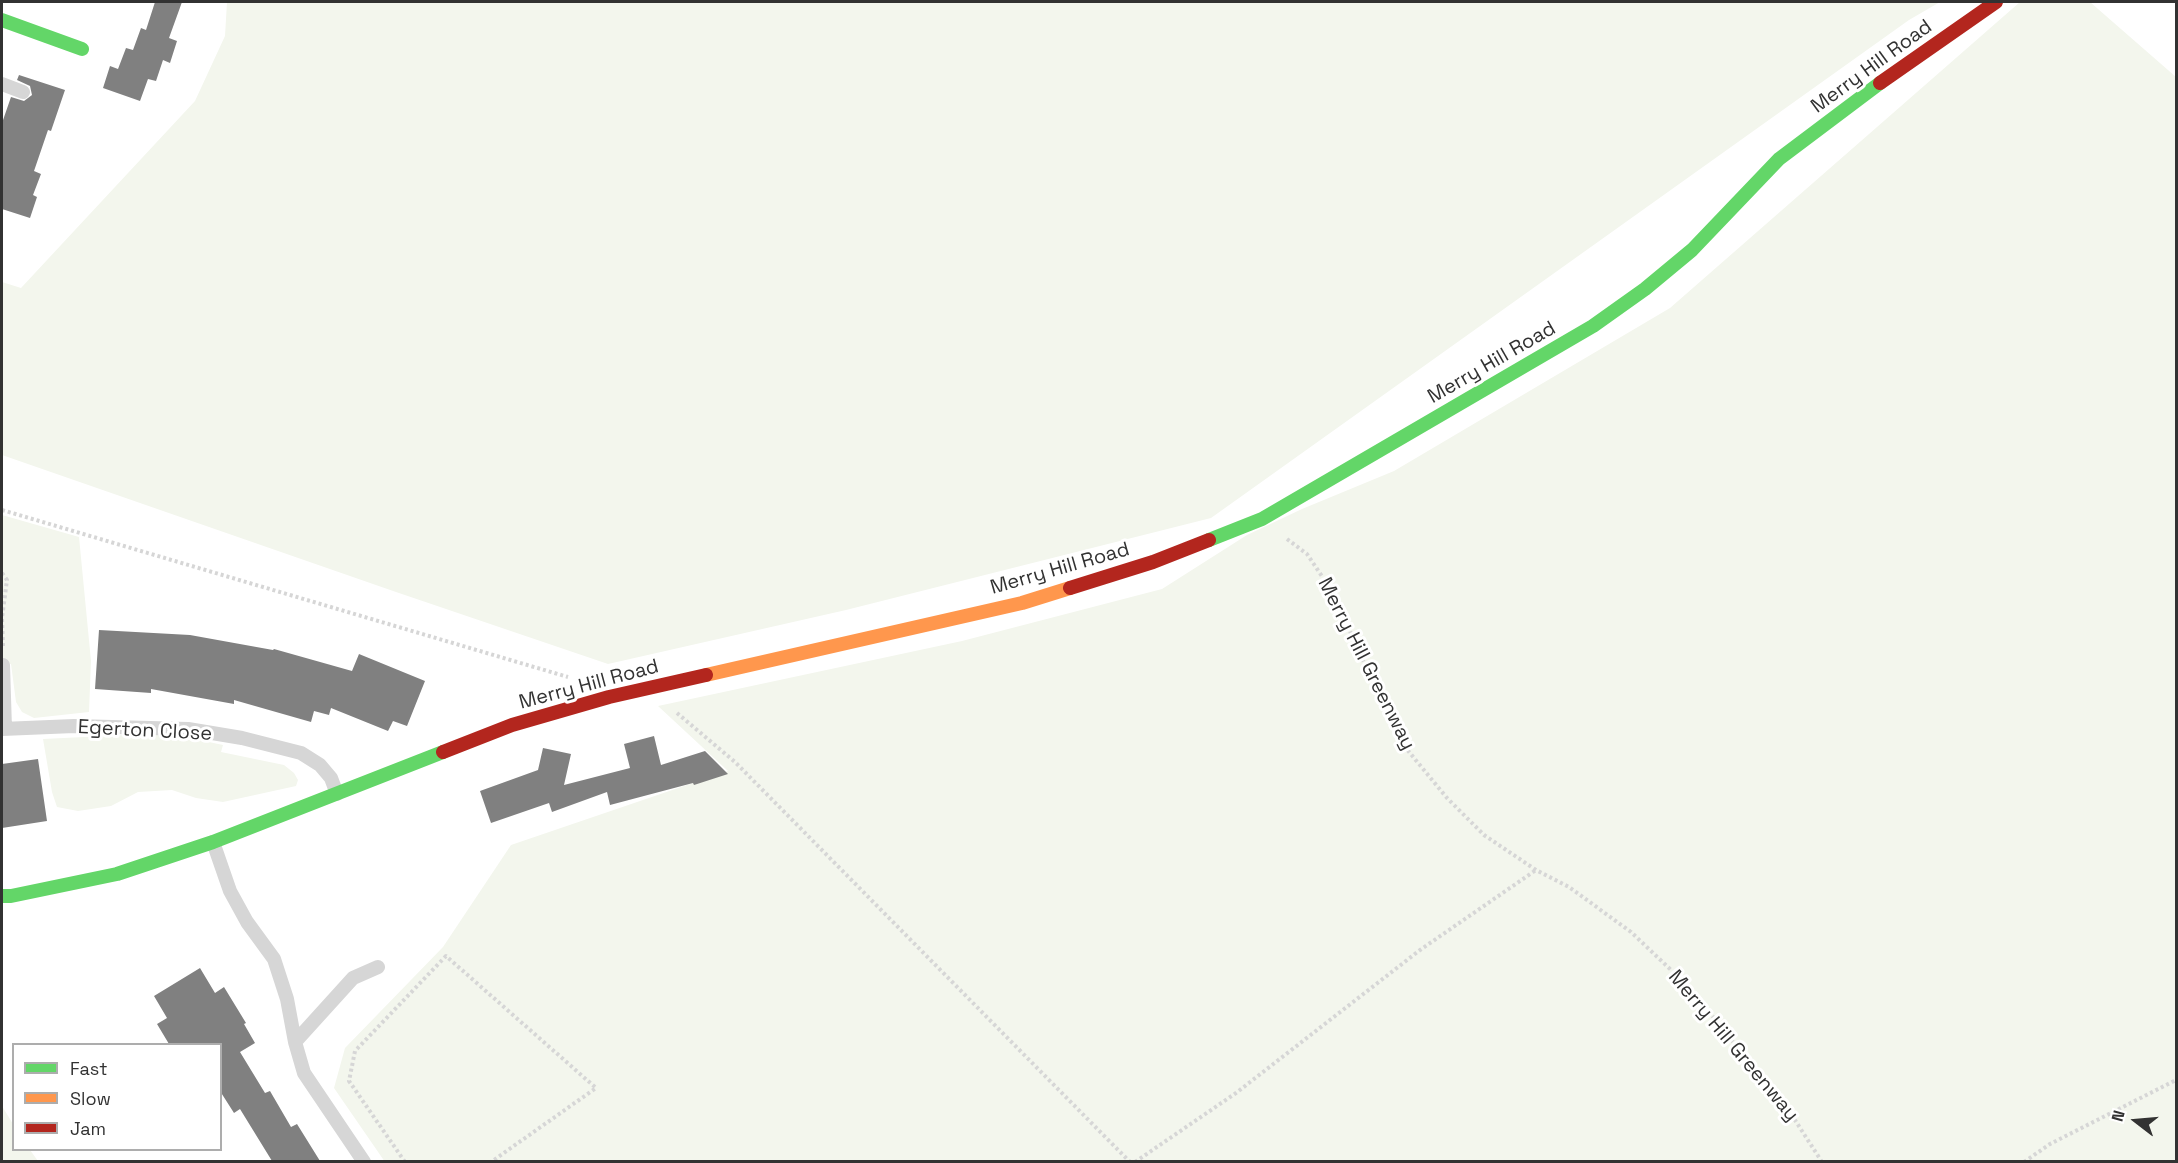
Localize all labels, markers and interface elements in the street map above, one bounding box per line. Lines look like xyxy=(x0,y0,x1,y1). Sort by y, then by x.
street label: Merry Hill Road xyxy=(1807,15,1937,119)
street label: Merry Hill Road xyxy=(1424,317,1560,409)
street label: Merry Hill Road xyxy=(988,538,1132,600)
street label: Merry Hill Greenway xyxy=(1312,574,1420,754)
street label: Merry Hill Road xyxy=(517,655,661,715)
street label: Egerton Close xyxy=(77,715,213,747)
street label: Merry Hill Greenway xyxy=(1663,965,1803,1127)
legend xyxy=(12,1043,222,1151)
text: Fast xyxy=(70,1057,107,1080)
text: Slow xyxy=(70,1087,111,1110)
north arrow xyxy=(2106,1091,2166,1151)
text: N xyxy=(2107,1108,2130,1124)
text: Jam xyxy=(70,1117,106,1140)

